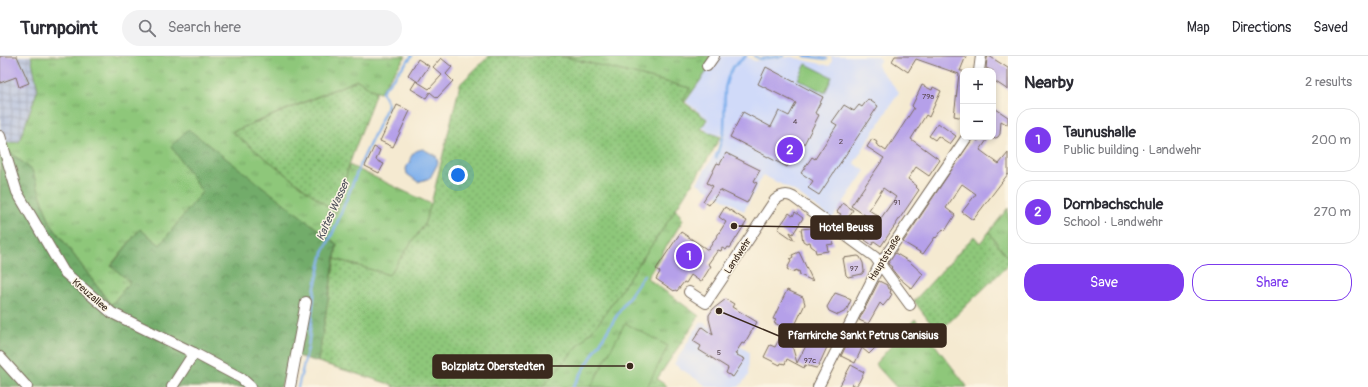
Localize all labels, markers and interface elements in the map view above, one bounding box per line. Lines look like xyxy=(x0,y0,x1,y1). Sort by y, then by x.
search box xyxy=(122,10,402,46)
text: Turnpoint xyxy=(20,16,98,40)
icon: search xyxy=(136,17,158,39)
text: Search here xyxy=(168,18,241,37)
text: Map xyxy=(1187,19,1210,36)
text: Directions xyxy=(1232,19,1291,36)
text: Saved xyxy=(1313,19,1348,36)
map controls xyxy=(960,68,996,140)
button: + xyxy=(960,68,996,104)
text: Nearby xyxy=(1024,72,1073,93)
text: 2 results xyxy=(1305,74,1352,90)
house number: 79a xyxy=(922,92,934,101)
button: − xyxy=(960,104,996,140)
house number: 4 xyxy=(793,117,798,126)
text: Taunushalle xyxy=(1063,123,1136,142)
text: 1 xyxy=(1035,132,1041,148)
text: 200 m xyxy=(1312,132,1351,148)
pin: 2 xyxy=(777,135,803,165)
house number: 2 xyxy=(839,137,844,146)
text: Public building · Landwehr xyxy=(1063,142,1201,158)
your location xyxy=(448,165,468,185)
water label: Kaltes Wasser xyxy=(314,176,353,242)
text: Dornbachschule xyxy=(1063,195,1163,214)
house number: 91 xyxy=(893,198,901,207)
text: 2 xyxy=(1034,204,1042,220)
text: 270 m xyxy=(1314,204,1351,220)
text: School · Landwehr xyxy=(1063,214,1163,230)
callout: Hotel Beuss xyxy=(811,216,881,239)
text: Hotel Beuss xyxy=(819,221,873,234)
street label: Hauptstraße xyxy=(866,233,904,283)
street label: Landwehr xyxy=(722,235,754,276)
pin: 1 xyxy=(676,241,702,271)
house number: 97 xyxy=(850,264,859,273)
button: Save xyxy=(1024,264,1184,301)
button: Share xyxy=(1192,264,1352,301)
street label: Kreuzallee xyxy=(70,276,111,314)
callout: Pfarrkirche Sankt Petrus Canisius xyxy=(779,324,946,347)
text: Pfarrkirche Sankt Petrus Canisius xyxy=(788,329,938,342)
house number: 5 xyxy=(717,348,721,357)
callout: Bolzplatz Oberstedten xyxy=(433,355,552,378)
house number: 97c xyxy=(804,356,816,365)
text: Bolzplatz Oberstedten xyxy=(441,360,545,373)

